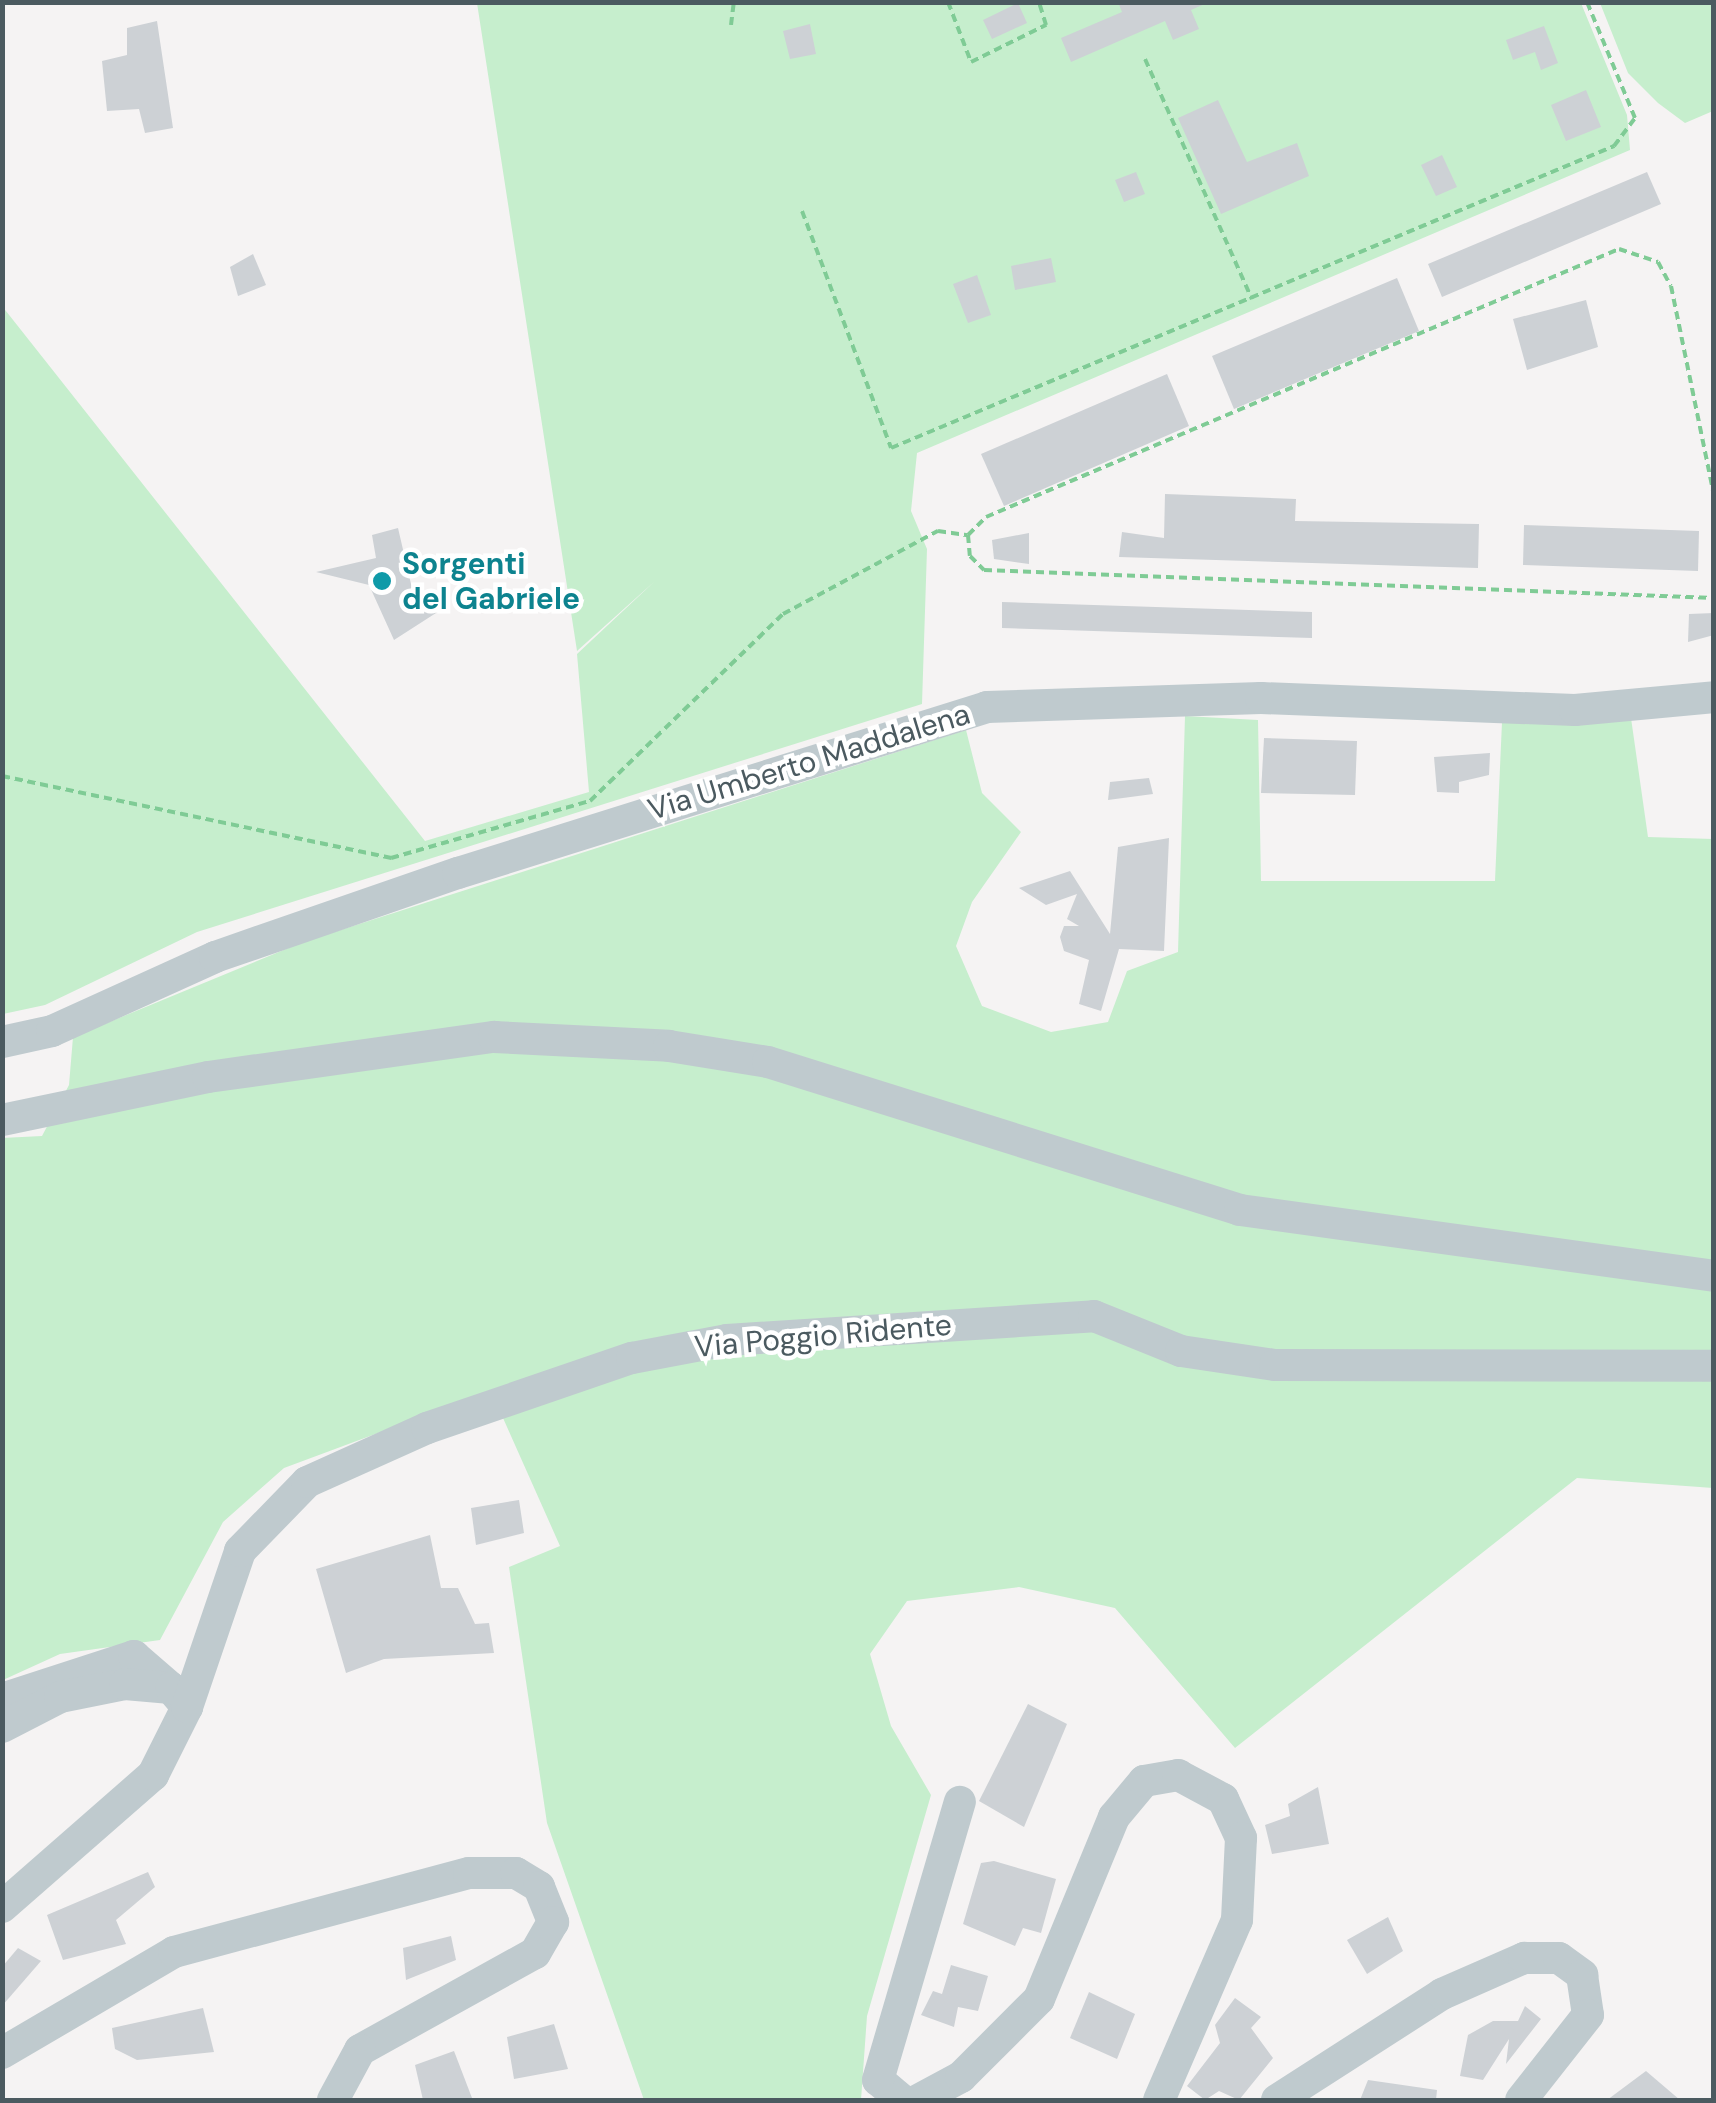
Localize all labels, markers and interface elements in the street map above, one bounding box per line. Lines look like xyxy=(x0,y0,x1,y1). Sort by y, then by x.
place label: Sorgenti del Gabriele xyxy=(402,546,580,616)
marker: Sorgenti del Gabriele xyxy=(371,570,393,592)
street label: Via Umberto Maddalena xyxy=(644,696,974,828)
street label: Via Poggio Ridente xyxy=(693,1307,953,1365)

